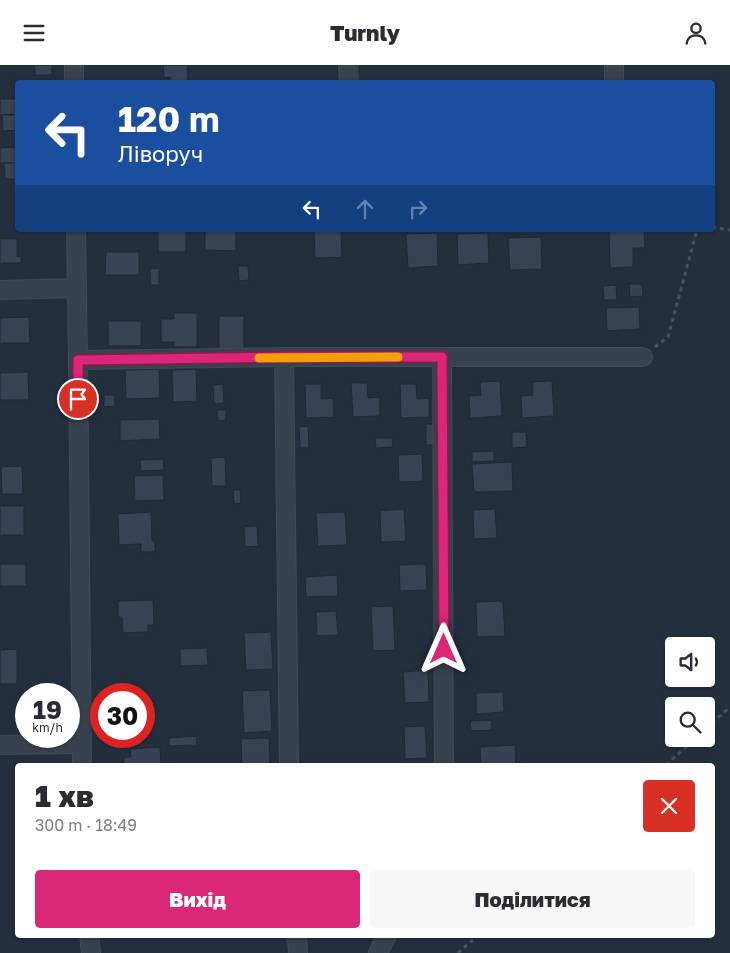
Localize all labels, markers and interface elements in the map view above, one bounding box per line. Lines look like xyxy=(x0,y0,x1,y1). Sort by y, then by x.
icon: menu xyxy=(20,19,48,47)
text: Turnly xyxy=(330,19,400,46)
icon: person xyxy=(682,19,710,47)
text: 120 m xyxy=(118,98,220,140)
icon: left xyxy=(35,100,100,165)
text: Ліворуч xyxy=(118,140,203,167)
icon: left xyxy=(298,195,326,223)
icon: ahead xyxy=(351,195,379,223)
icon: right xyxy=(404,195,432,223)
pin xyxy=(57,378,99,420)
icon: arrive xyxy=(64,385,92,413)
position arrow xyxy=(417,622,469,674)
map controls xyxy=(665,637,715,747)
button: sound xyxy=(665,637,715,687)
speed limit sign: 30 xyxy=(90,683,155,748)
text: 19 xyxy=(33,694,62,725)
button: search xyxy=(665,697,715,747)
text: km/h xyxy=(32,720,63,735)
text: 1 хв xyxy=(35,778,94,814)
button: close xyxy=(643,780,695,832)
text: 300 m · 18:49 xyxy=(35,815,137,835)
button: Вихід xyxy=(35,870,360,928)
button: Поділитися xyxy=(370,870,695,928)

